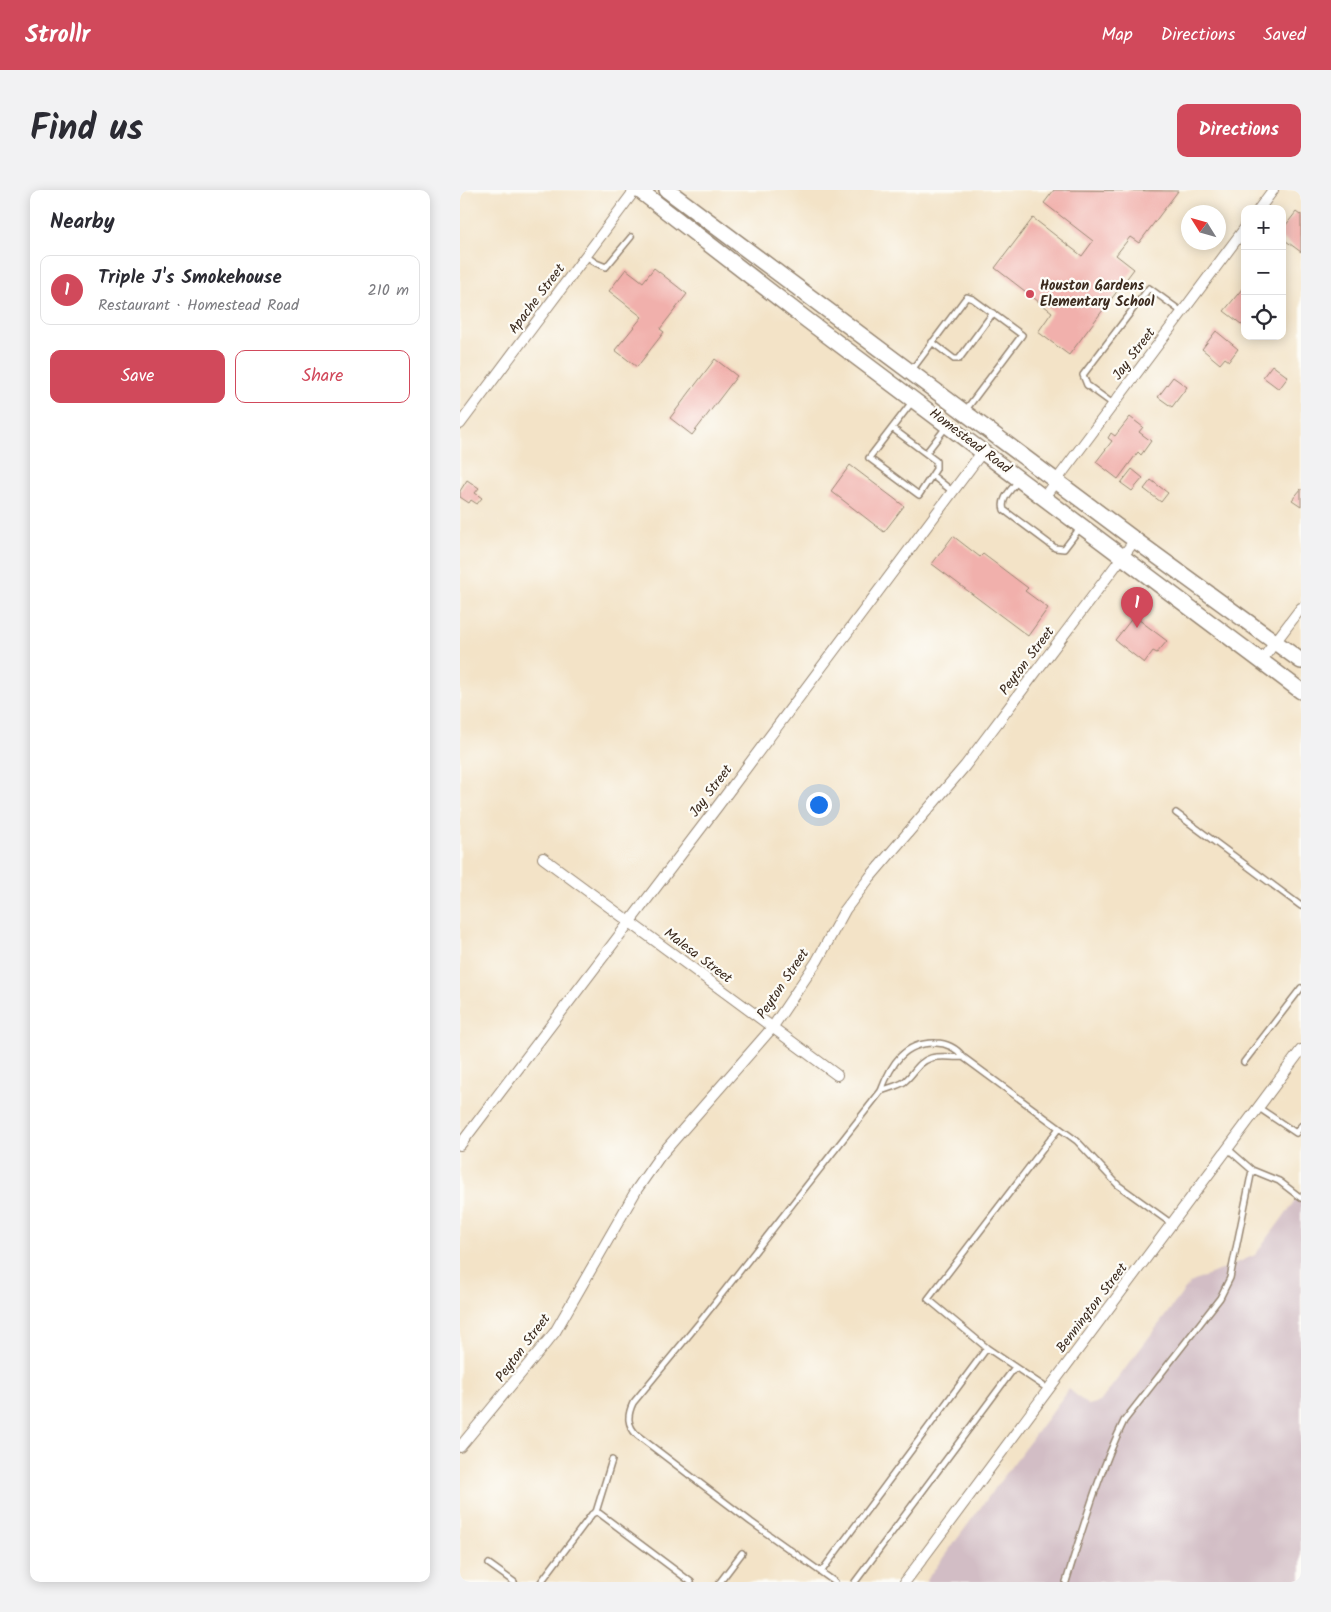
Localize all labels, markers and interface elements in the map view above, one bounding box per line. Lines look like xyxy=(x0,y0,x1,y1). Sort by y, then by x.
text: Strollr xyxy=(25,16,90,55)
text: Map xyxy=(1101,21,1133,50)
text: Directions xyxy=(1161,21,1235,50)
text: Saved xyxy=(1263,21,1306,50)
text: Find us xyxy=(30,102,143,158)
button: Directions xyxy=(1177,104,1301,157)
north arrow xyxy=(1181,205,1226,250)
map controls xyxy=(1241,205,1286,340)
button: + xyxy=(1241,205,1286,250)
text: Nearby xyxy=(50,206,115,239)
button: − xyxy=(1241,250,1286,295)
street label: Apache Street xyxy=(503,259,571,339)
text: Triple J's Smokehouse xyxy=(98,263,282,293)
place label: Houston Gardens Elementary School xyxy=(1040,275,1155,313)
text: 1 xyxy=(65,278,69,303)
text: 210 m xyxy=(368,278,409,303)
marker: Houston Gardens Elementary School xyxy=(1024,288,1036,300)
text: Restaurant · Homestead Road xyxy=(98,293,299,318)
button: locate xyxy=(1241,295,1286,340)
street label: Jay Street xyxy=(1107,323,1161,385)
button: Save xyxy=(50,350,225,403)
button: Share xyxy=(235,350,410,403)
street label: Homestead Road xyxy=(924,403,1017,480)
pin: 1 xyxy=(1121,587,1153,628)
street label: Peyton Street xyxy=(994,622,1060,700)
street label: Jay Street xyxy=(684,760,738,822)
your location xyxy=(806,792,832,818)
street label: Malesa Street xyxy=(659,923,737,990)
street label: Peyton Street xyxy=(751,944,815,1024)
street label: Bennington Street xyxy=(1051,1258,1134,1358)
street label: Peyton Street xyxy=(490,1309,556,1387)

